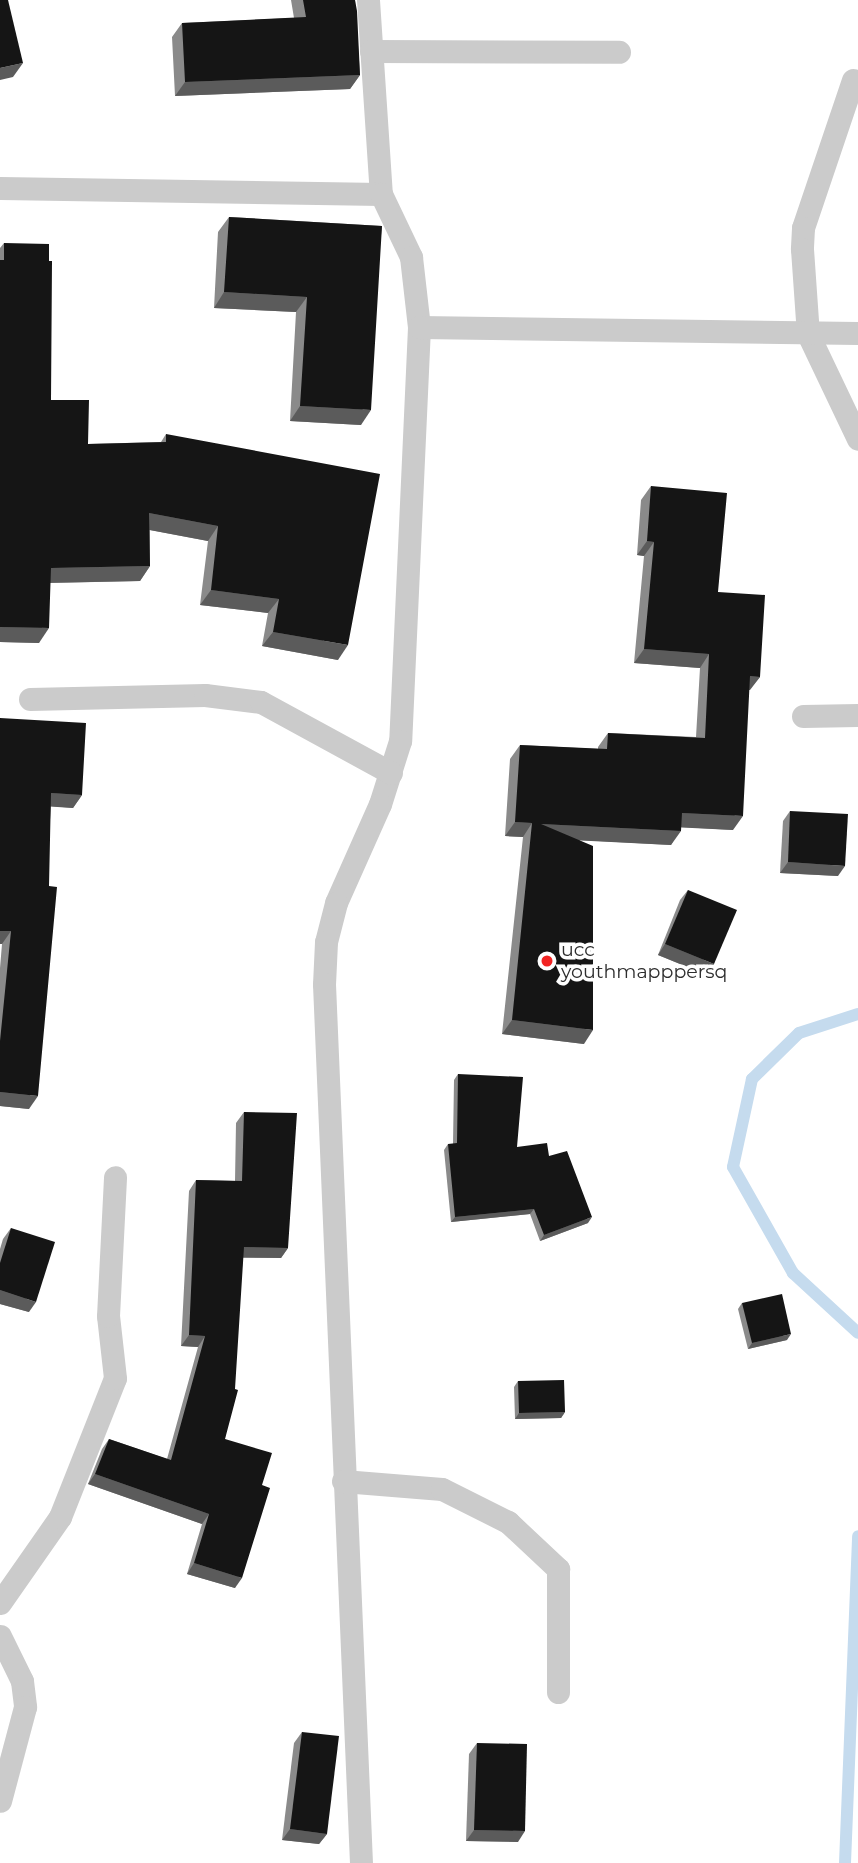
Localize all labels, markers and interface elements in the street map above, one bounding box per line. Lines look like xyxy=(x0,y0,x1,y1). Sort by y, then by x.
place label: ucc youthmapppersq xyxy=(561,939,727,983)
marker: ucc youthmapppersq xyxy=(539,953,555,969)

